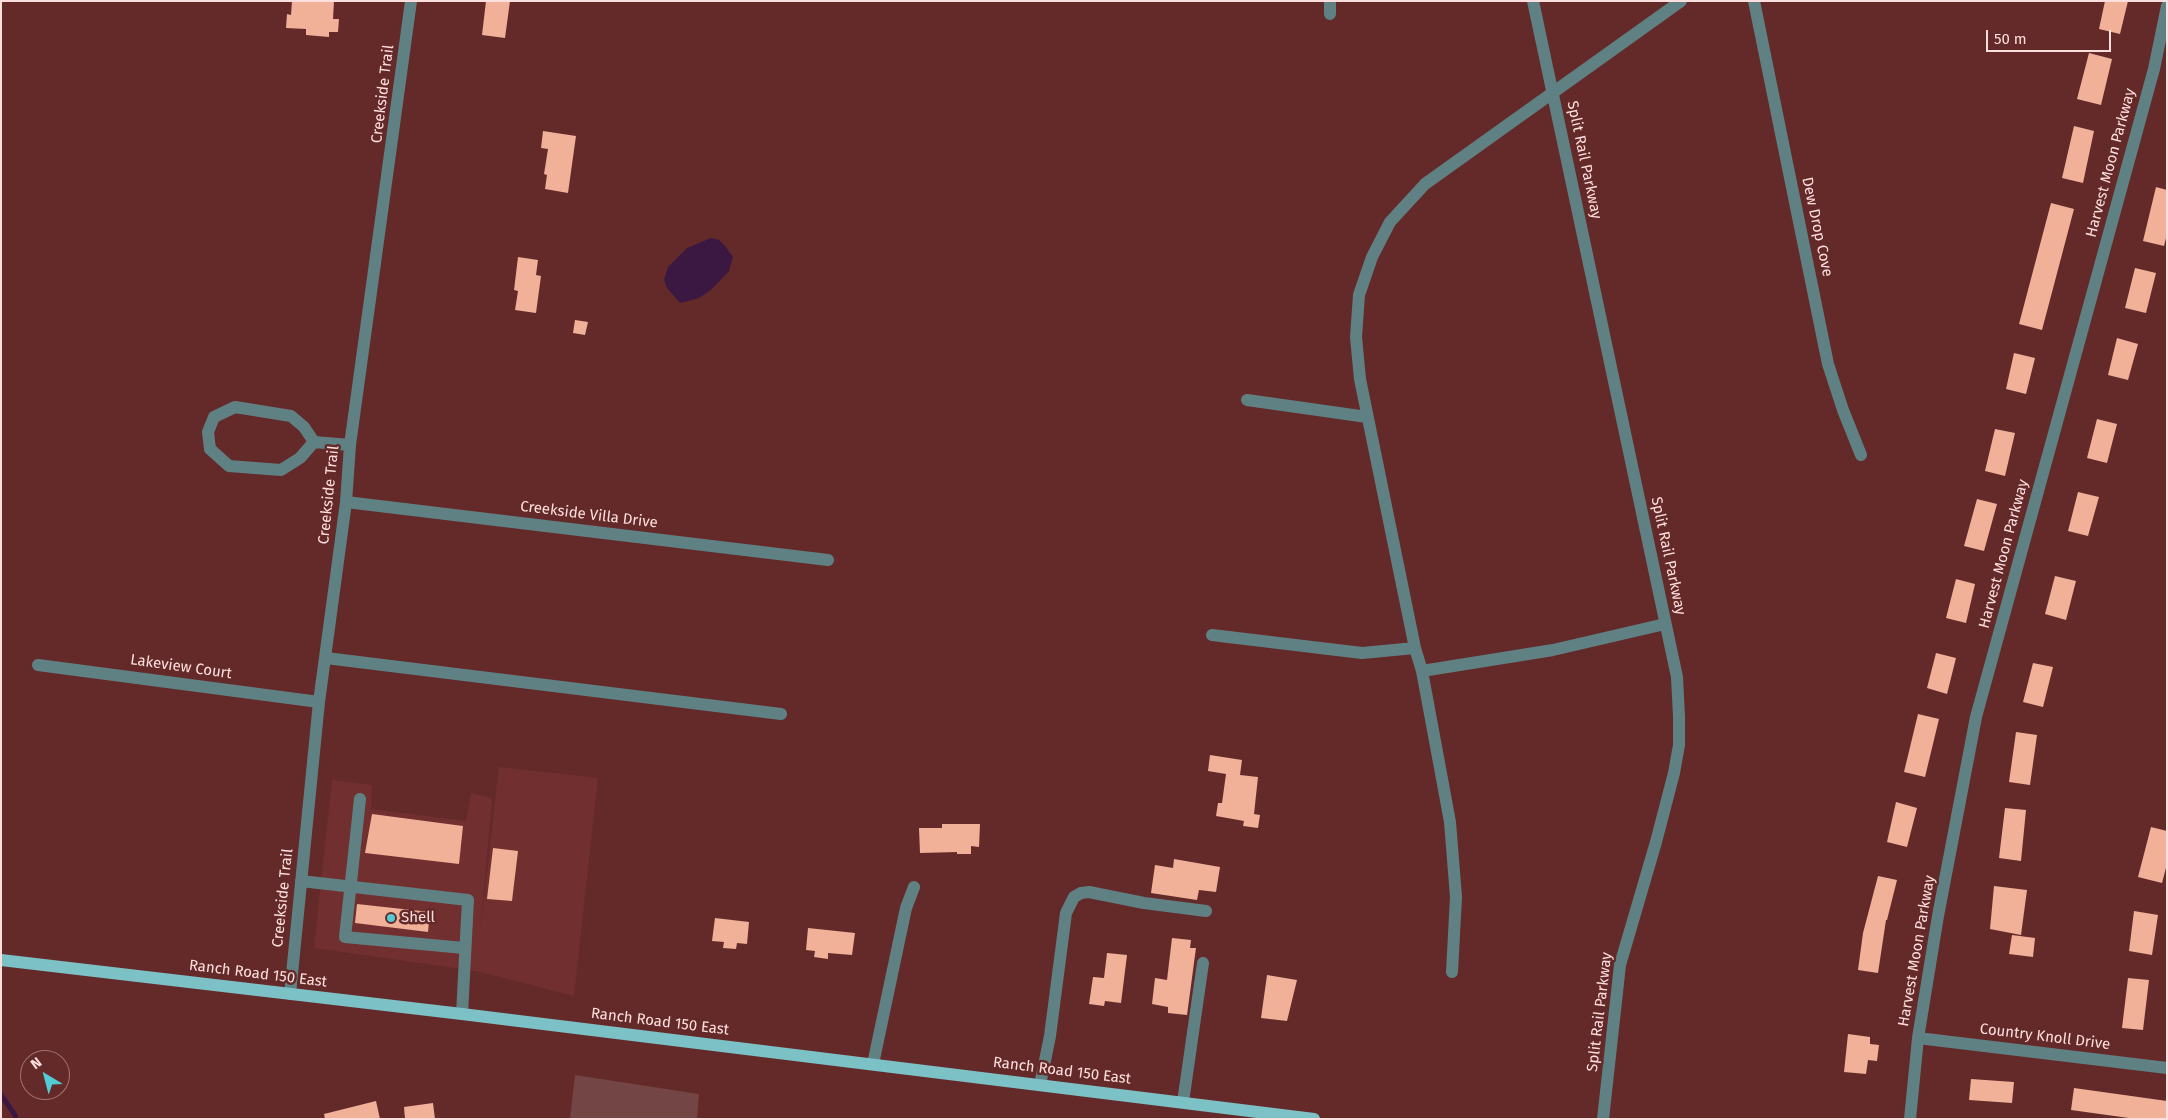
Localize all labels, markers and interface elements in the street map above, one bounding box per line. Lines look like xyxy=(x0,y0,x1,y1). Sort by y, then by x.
scale bar xyxy=(1988,20,2113,52)
text: 50 m xyxy=(1994,30,2027,48)
street label: Creekside Trail xyxy=(368,44,398,144)
street label: Harvest Moon Parkway xyxy=(2082,87,2140,239)
street label: Split Rail Parkway xyxy=(1563,99,1605,221)
street label: Dew Drop Cove xyxy=(1798,175,1836,279)
street label: Creekside Trail xyxy=(315,445,343,545)
street label: Harvest Moon Parkway xyxy=(1975,478,2033,630)
street label: Split Rail Parkway xyxy=(1647,495,1689,617)
street label: Creekside Villa Drive xyxy=(519,498,659,532)
street label: Lakeview Court xyxy=(129,651,233,683)
street label: Creekside Trail xyxy=(269,848,297,948)
street label: Harvest Moon Parkway xyxy=(1895,874,1939,1028)
place label: Shell xyxy=(401,909,435,927)
marker: Shell xyxy=(385,912,397,924)
street label: Split Rail Parkway xyxy=(1584,951,1616,1073)
street label: Ranch Road 150 East xyxy=(188,957,328,991)
street label: Ranch Road 150 East xyxy=(590,1005,730,1039)
street label: Country Knoll Drive xyxy=(1979,1020,2111,1054)
north arrow xyxy=(20,1050,70,1100)
text: N xyxy=(27,1054,45,1073)
street label: Ranch Road 150 East xyxy=(992,1054,1132,1088)

